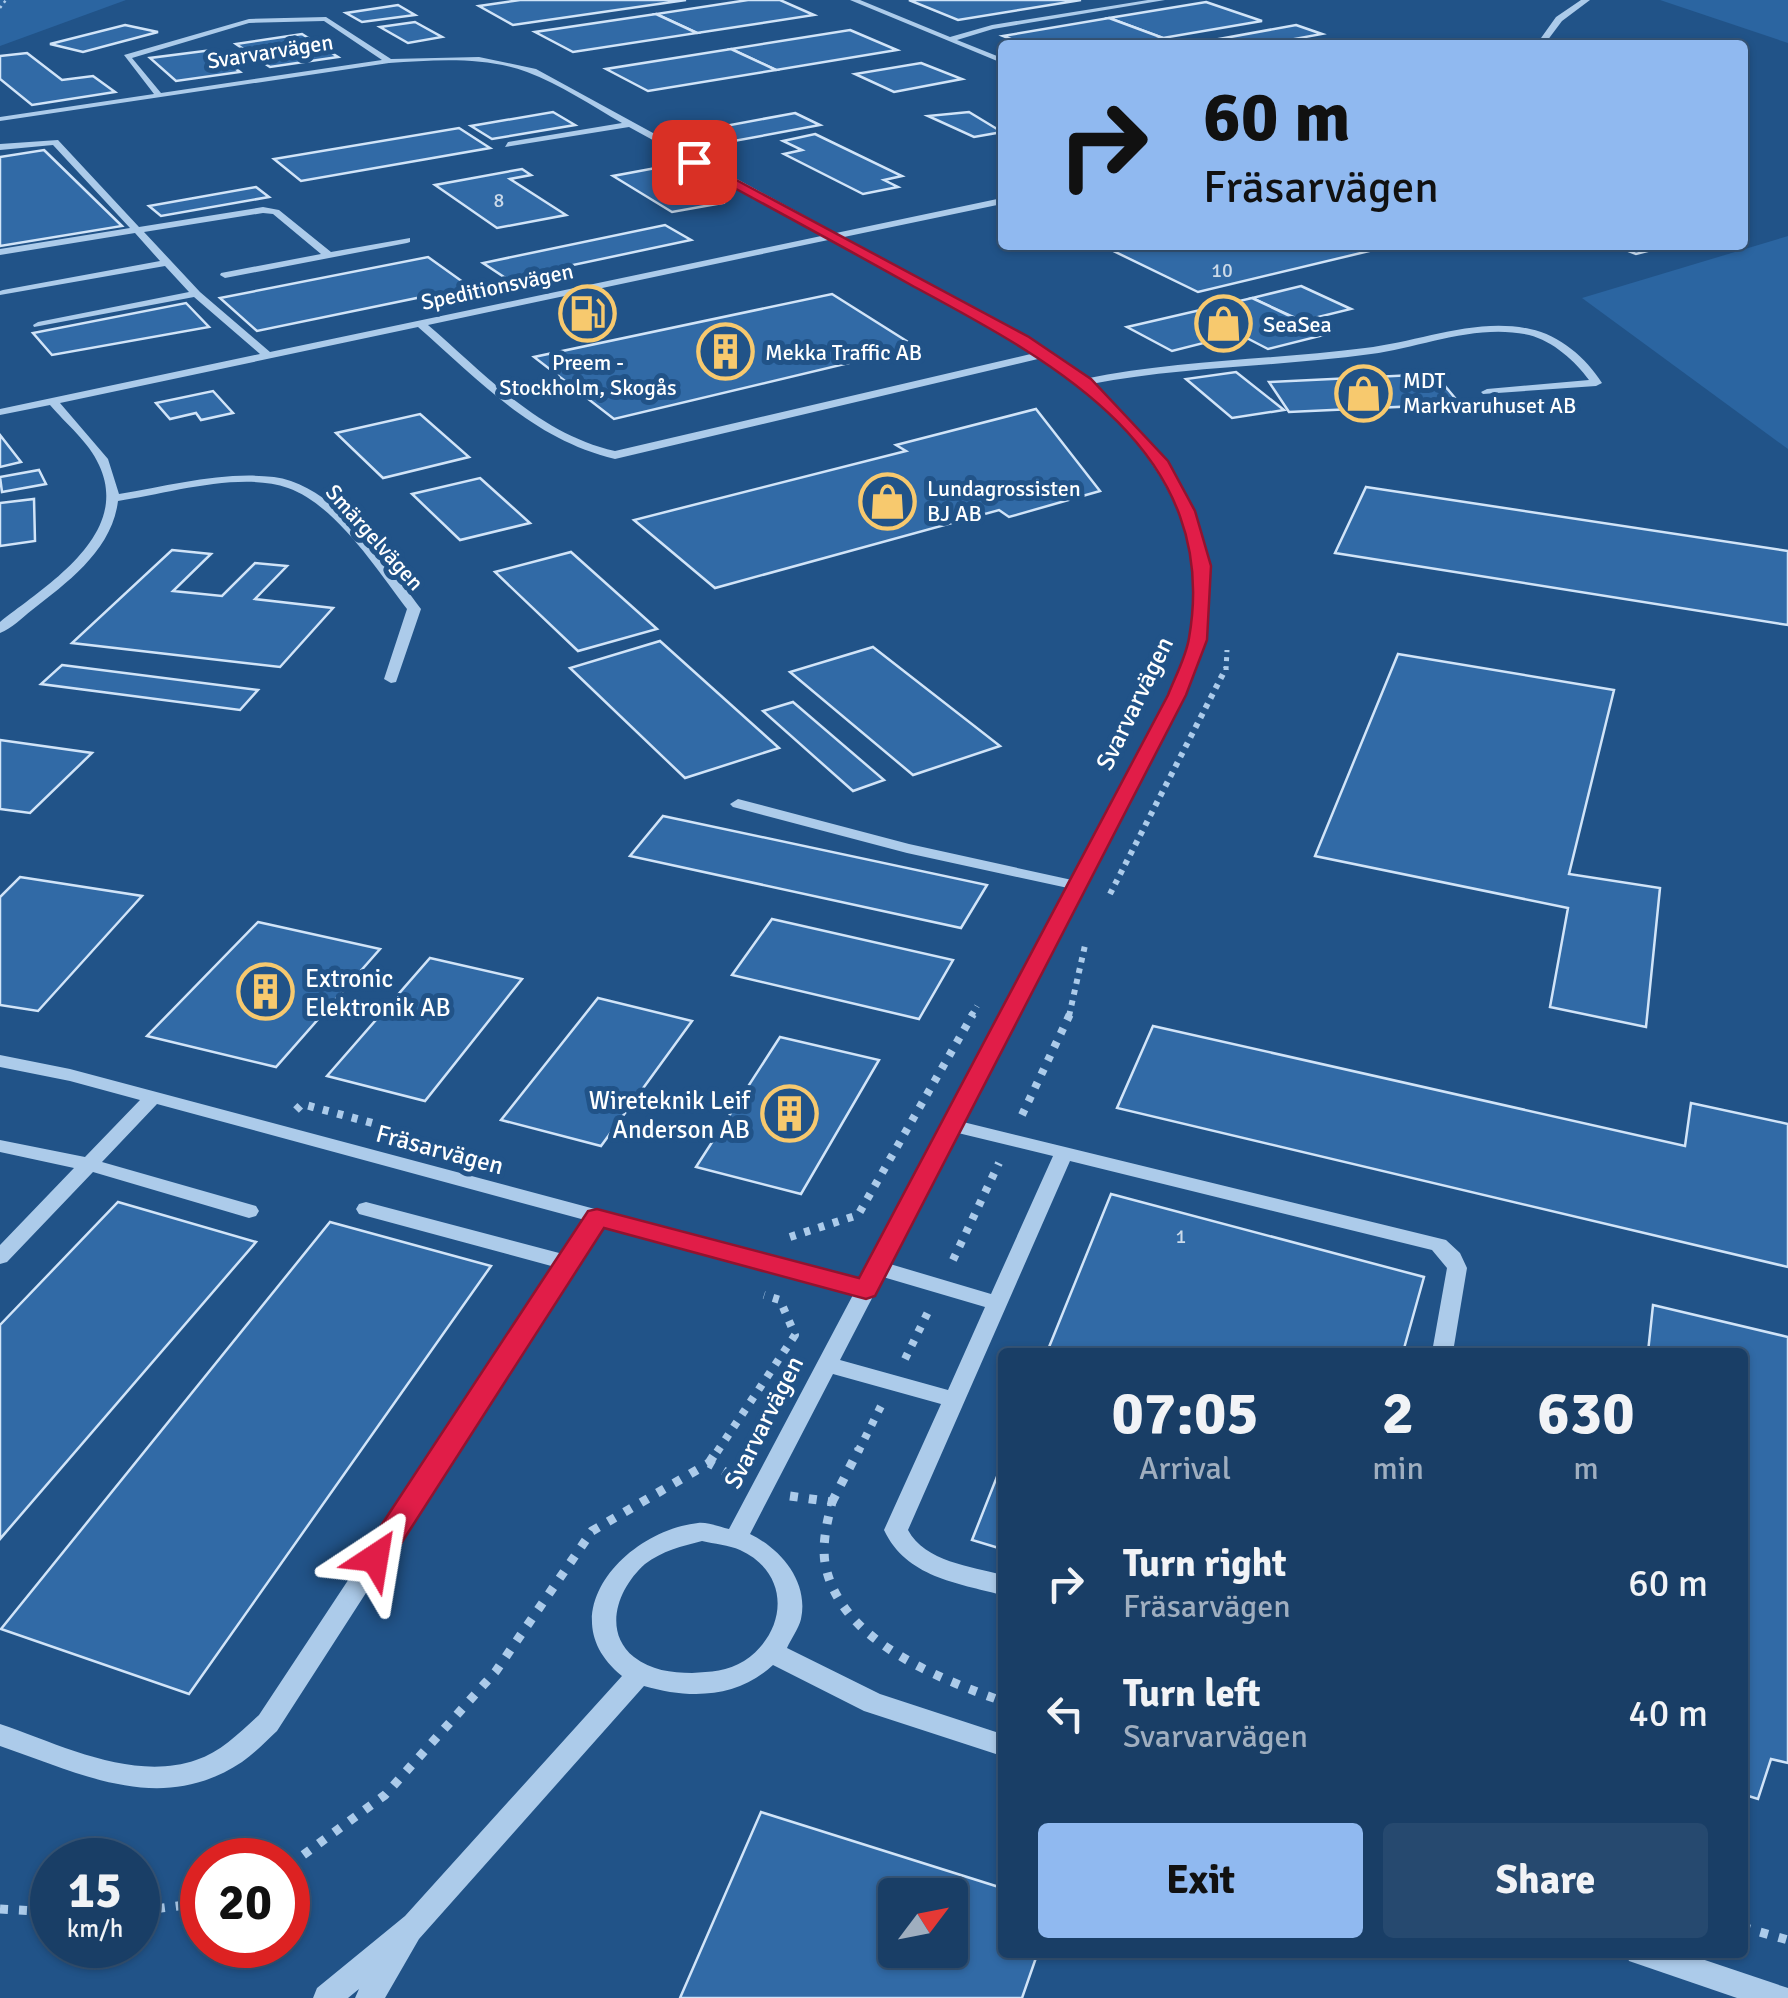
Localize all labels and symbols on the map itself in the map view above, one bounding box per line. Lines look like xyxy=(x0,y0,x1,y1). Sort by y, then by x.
street label: Svarvarvägen xyxy=(205,28,335,75)
pin xyxy=(652,120,737,205)
house number: 8 xyxy=(494,188,504,213)
street label: Speditionsvägen xyxy=(419,257,576,316)
house number: 10 xyxy=(1211,258,1233,283)
fuel station icon: Preem - Stockholm, Skogås xyxy=(558,284,618,344)
shop icon: SeaSea xyxy=(1194,294,1254,354)
place label: SeaSea xyxy=(1263,311,1332,338)
building icon: Mekka Traffic AB xyxy=(696,322,756,382)
place label: Mekka Traffic AB xyxy=(765,339,922,366)
place label: Preem - Stockholm, Skogås xyxy=(499,349,677,401)
shop icon: MDT Markvaruhuset AB xyxy=(1334,363,1394,423)
place label: MDT Markvaruhuset AB xyxy=(1403,367,1576,419)
shop icon: Lundagrossisten BJ AB xyxy=(858,471,918,531)
place label: Lundagrossisten BJ AB xyxy=(927,475,1081,527)
street label: Smärgelvägen xyxy=(320,479,429,596)
street label: Svarvarvägen xyxy=(1089,631,1180,775)
building icon: Extronic Elektronik AB xyxy=(236,962,296,1022)
place label: Extronic Elektronik AB xyxy=(305,963,451,1023)
building icon: Wireteknik Leif Anderson AB xyxy=(759,1084,819,1144)
place label: Wireteknik Leif Anderson AB xyxy=(589,1085,752,1145)
street label: Fräsarvägen xyxy=(373,1118,507,1181)
house number: 1 xyxy=(1176,1224,1186,1249)
street label: Svarvarvägen xyxy=(717,1351,810,1494)
position arrow xyxy=(323,1506,427,1610)
speed limit sign: 20 xyxy=(180,1838,310,1968)
north arrow xyxy=(878,1878,968,1968)

